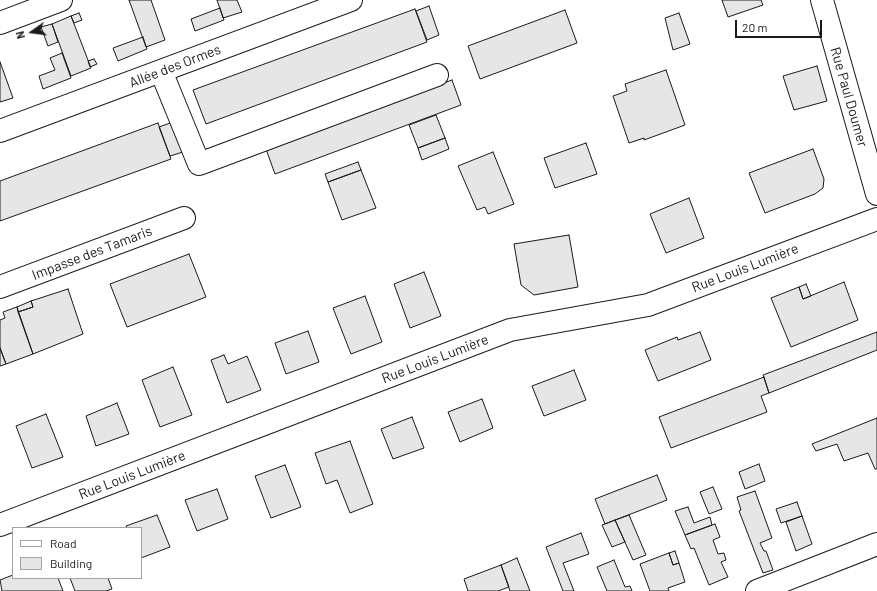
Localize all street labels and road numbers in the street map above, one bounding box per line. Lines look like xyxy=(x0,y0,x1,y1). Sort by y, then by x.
street label: Allée des Ormes xyxy=(127,41,223,91)
street label: Rue Paul Doumer xyxy=(827,45,871,149)
street label: Impasse des Tamaris xyxy=(30,222,154,284)
street label: Rue Louis Lumière xyxy=(689,240,801,296)
street label: Rue Louis Lumière xyxy=(379,331,491,387)
street label: Rue Louis Lumière xyxy=(76,447,188,503)

